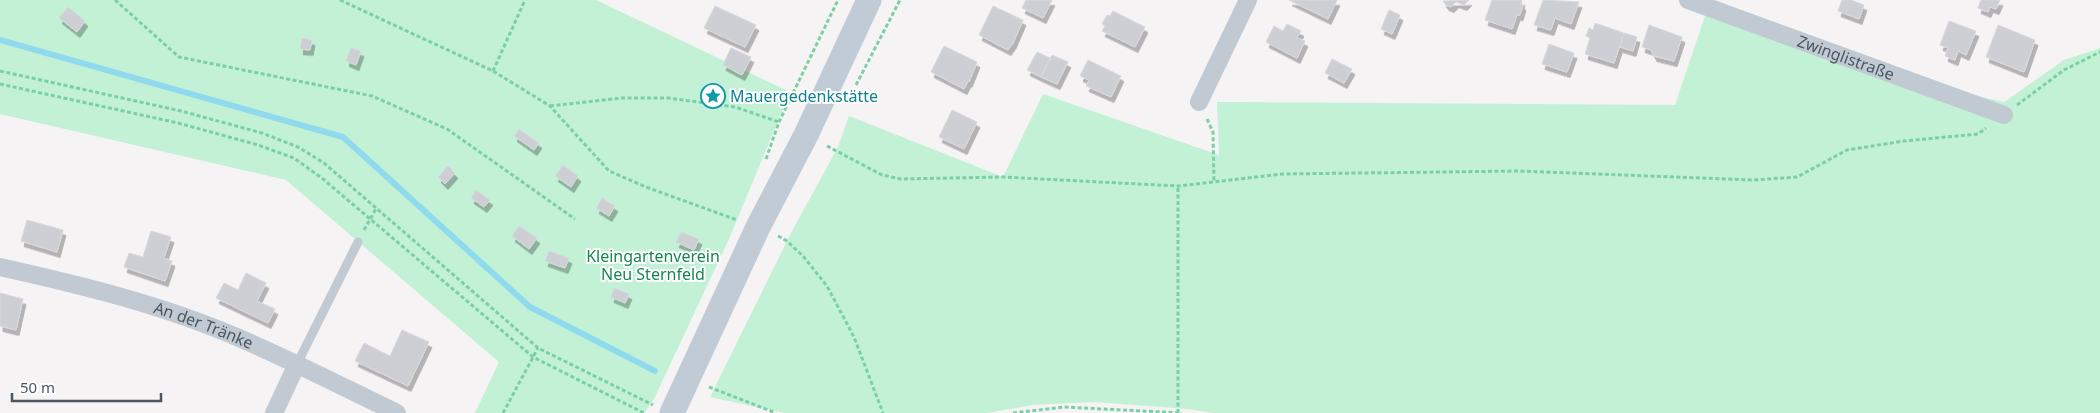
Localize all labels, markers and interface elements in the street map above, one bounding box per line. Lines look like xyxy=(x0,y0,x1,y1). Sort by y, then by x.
street label: Zwinglistraße xyxy=(1794,30,1897,85)
place icon: Mauergedenkstätte xyxy=(700,83,726,109)
place label: Mauergedenkstätte xyxy=(730,85,878,107)
park label: Kleingartenverein Neu Sternfeld xyxy=(586,245,720,285)
street label: An der Tränke xyxy=(151,296,257,354)
scale bar xyxy=(12,370,161,402)
text: 50 m xyxy=(20,377,55,397)

